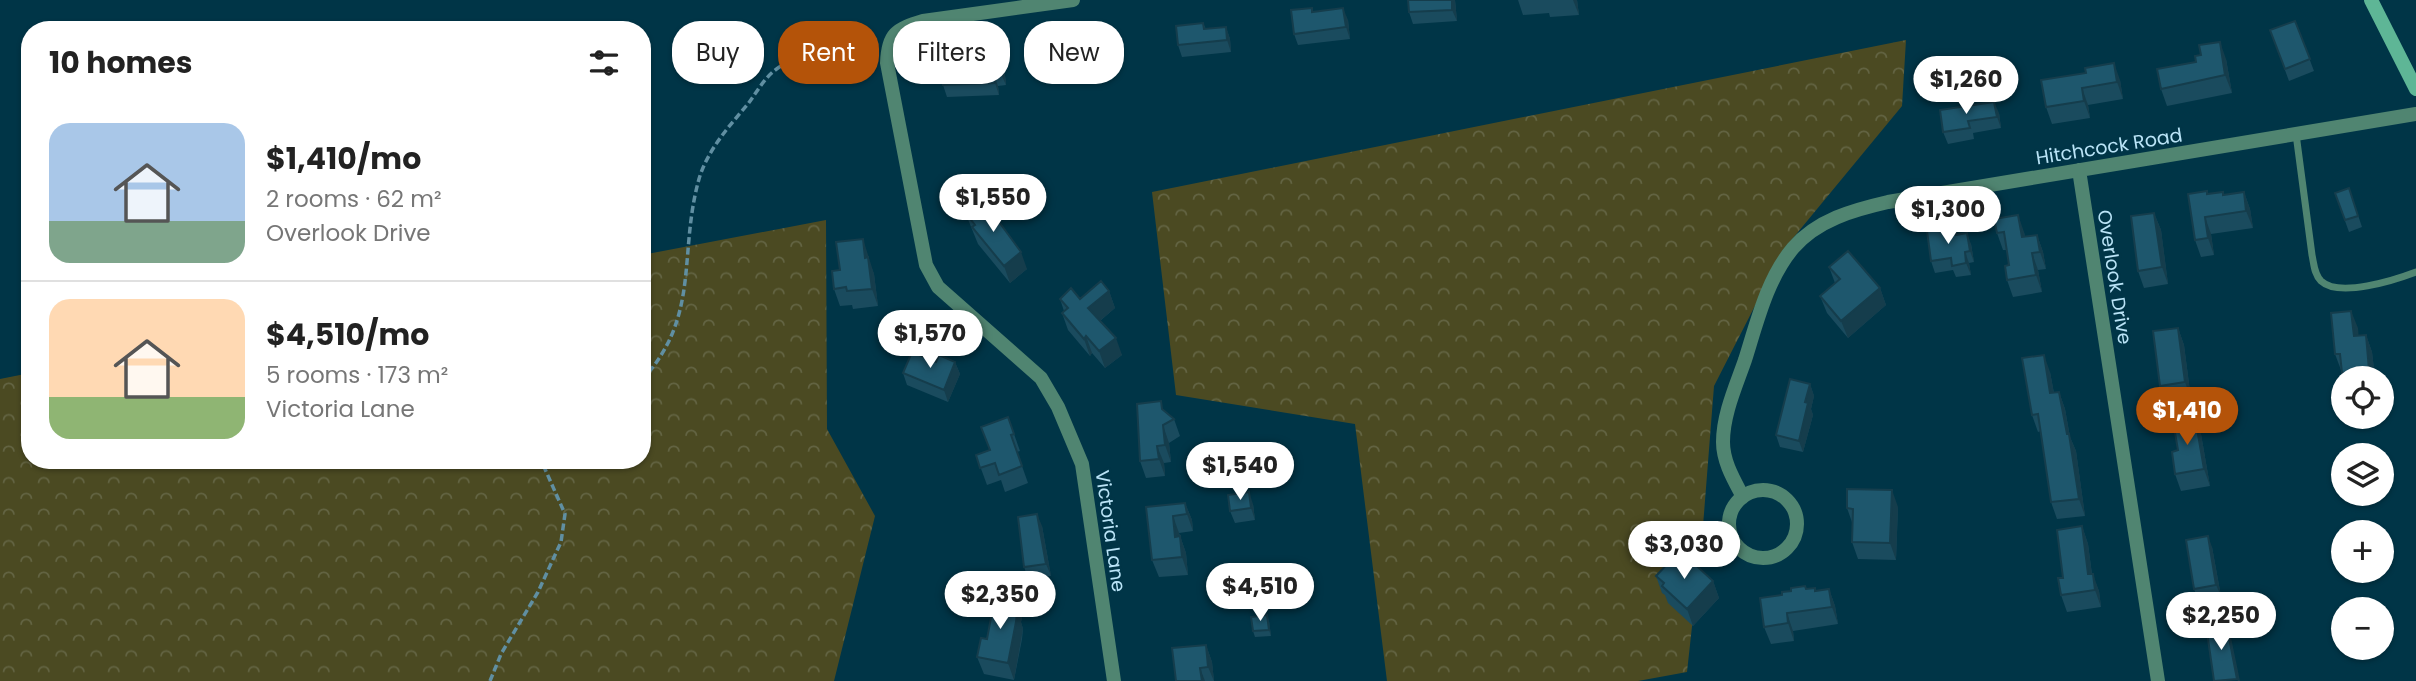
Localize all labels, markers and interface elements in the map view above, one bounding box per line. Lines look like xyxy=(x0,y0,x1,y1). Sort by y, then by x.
chip: Buy xyxy=(672,21,764,84)
chip: Rent xyxy=(778,21,879,84)
chip: Filters xyxy=(893,21,1010,84)
chip: New xyxy=(1024,21,1124,84)
text: 10 homes xyxy=(49,41,193,84)
icon: filters xyxy=(585,44,623,82)
pin: $1,260 xyxy=(1909,57,2023,116)
text: $1,260 xyxy=(1929,63,2003,95)
street label: Hitchcock Road xyxy=(2034,122,2184,171)
text: $1,410/mo xyxy=(266,137,421,180)
icon: home xyxy=(105,151,189,235)
pin: $1,550 xyxy=(936,174,1050,234)
text: $1,550 xyxy=(955,181,1031,213)
text: 2 rooms · 62 m² xyxy=(266,183,442,215)
pin: $1,300 xyxy=(1891,187,2005,246)
text: $1,300 xyxy=(1911,193,1985,225)
street label: Overlook Drive xyxy=(2091,208,2138,346)
text: Overlook Drive xyxy=(266,217,431,249)
pin: $1,570 xyxy=(873,310,987,370)
text: $4,510/mo xyxy=(266,313,429,356)
text: $1,570 xyxy=(894,317,966,349)
icon: home xyxy=(105,327,189,411)
text: 5 rooms · 173 m² xyxy=(266,359,448,391)
map controls xyxy=(2331,366,2394,660)
button: locate xyxy=(2331,366,2394,429)
pin: $1,410 xyxy=(2130,388,2244,447)
text: Victoria Lane xyxy=(266,393,415,425)
text: $1,410 xyxy=(2152,394,2222,426)
pin: $1,540 xyxy=(1183,442,1297,502)
button: layers xyxy=(2331,443,2394,506)
text: $1,540 xyxy=(1202,449,1278,481)
street label: Victoria Lane xyxy=(1089,468,1132,594)
button: + xyxy=(2331,520,2394,583)
pin: $3,030 xyxy=(1627,522,1741,581)
text: $3,030 xyxy=(1644,528,1724,560)
pin: $4,510 xyxy=(1203,564,1317,623)
text: $4,510 xyxy=(1222,570,1298,602)
pin: $2,350 xyxy=(943,572,1057,631)
text: $2,350 xyxy=(961,578,1039,610)
pin: $2,250 xyxy=(2164,592,2278,652)
button: − xyxy=(2331,597,2394,660)
text: $2,250 xyxy=(2182,599,2260,631)

